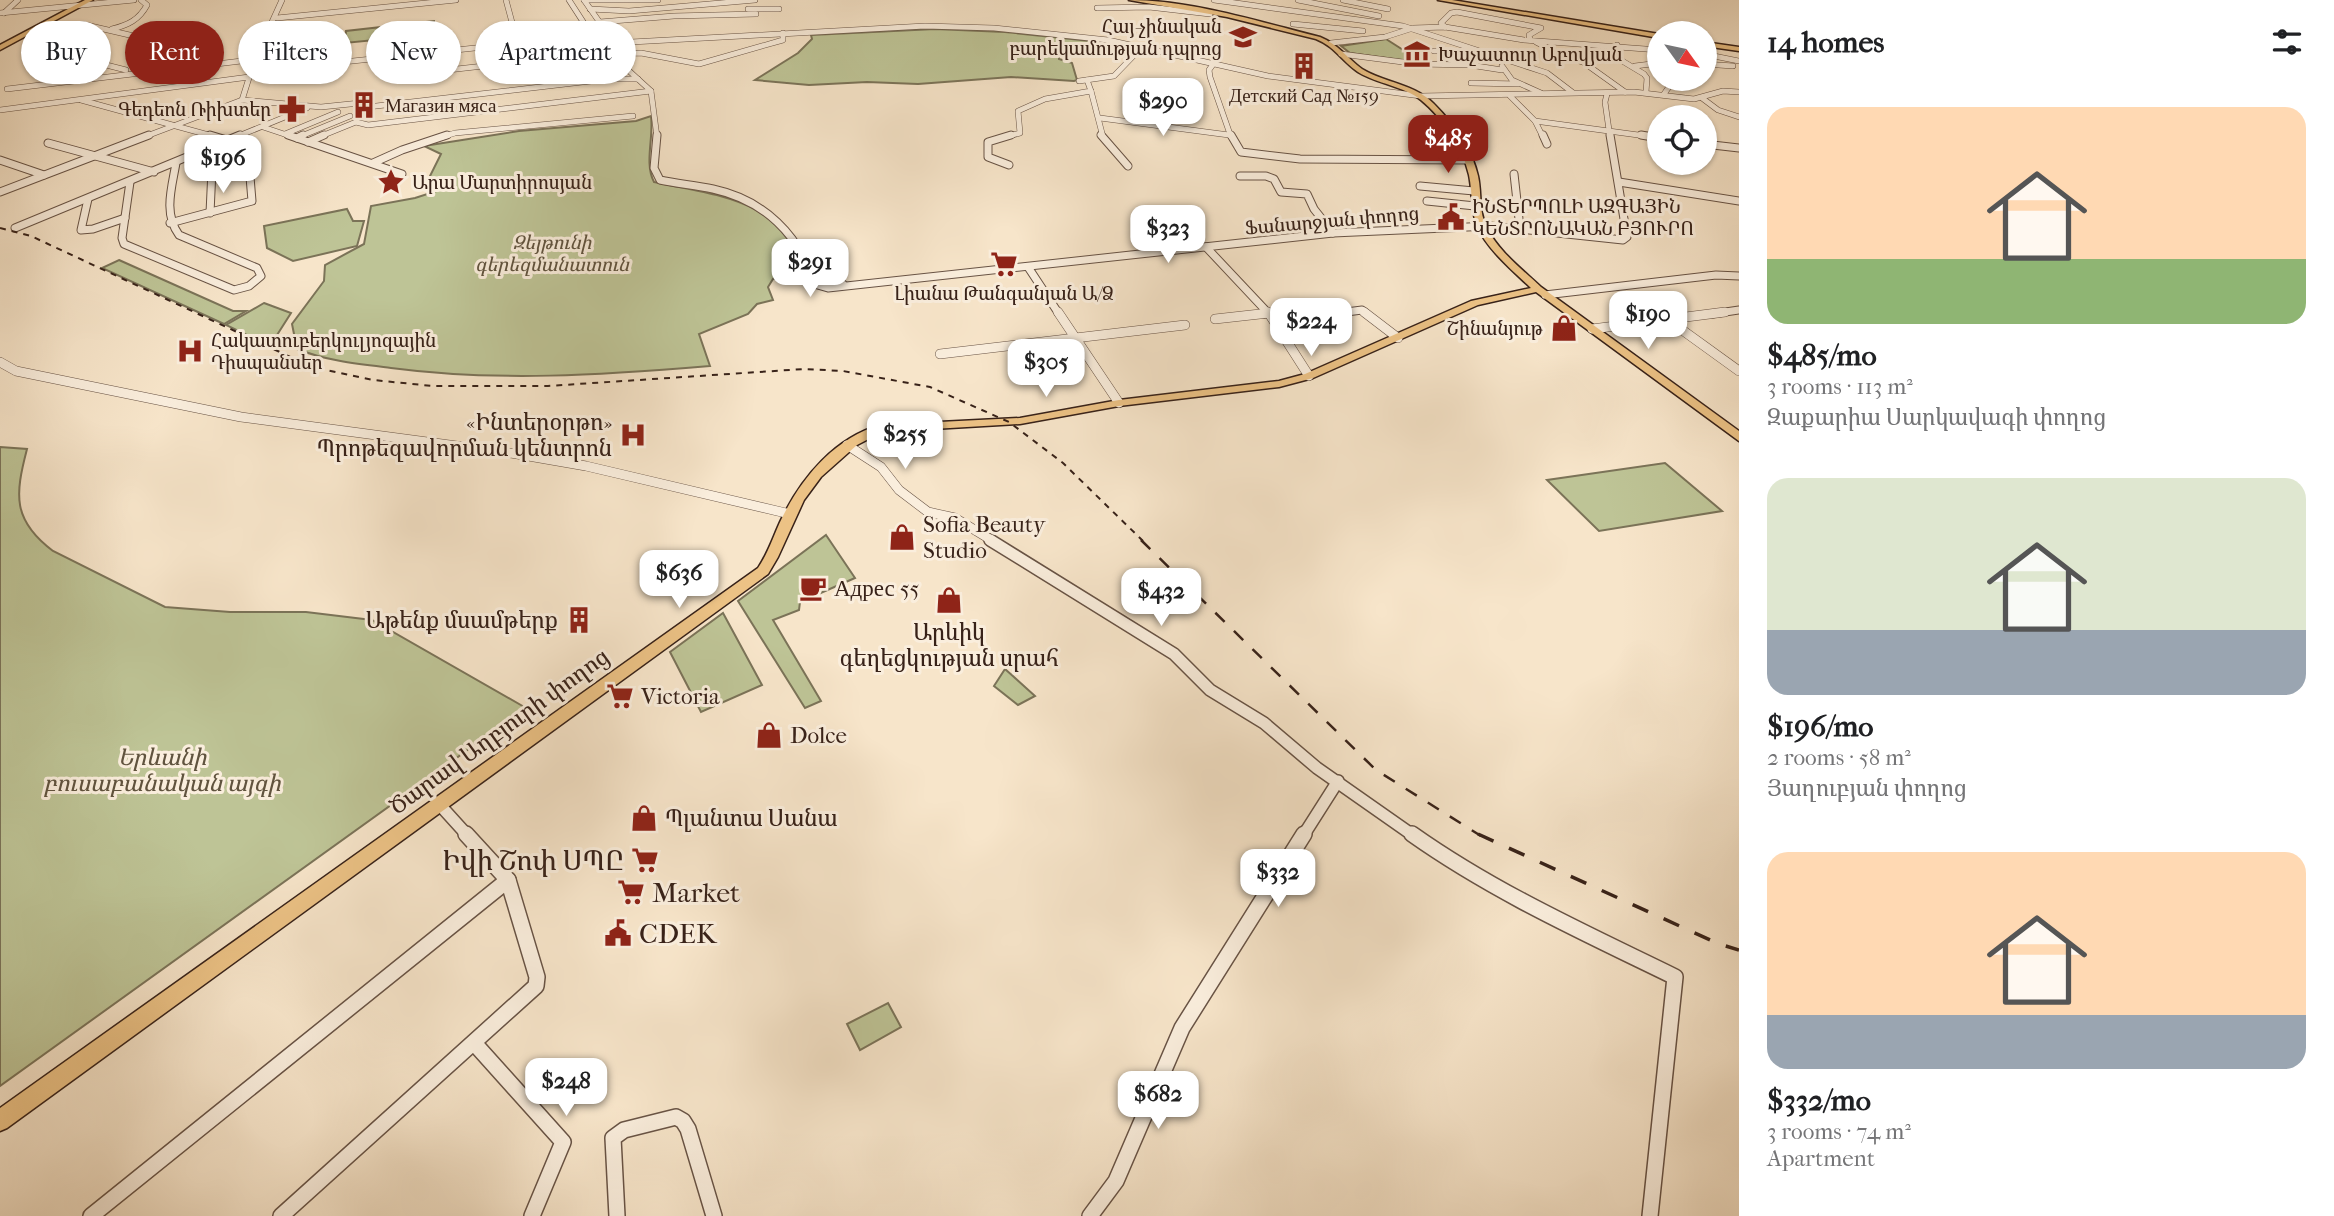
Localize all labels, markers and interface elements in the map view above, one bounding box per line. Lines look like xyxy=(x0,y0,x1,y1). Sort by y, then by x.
place label: Հայ-չինական բարեկամության դպրոց xyxy=(1009,16,1222,60)
chip: Buy xyxy=(21,21,111,84)
chip: Rent xyxy=(125,21,224,84)
chip: Filters xyxy=(238,21,352,84)
chip: New xyxy=(366,21,461,84)
chip: Apartment xyxy=(475,21,636,84)
north arrow xyxy=(1647,21,1717,91)
map controls xyxy=(1647,21,1717,175)
school or university icon: Հայ-չինական բարեկամության դպրոց xyxy=(1228,22,1258,52)
icon: filters xyxy=(2268,23,2306,61)
text: 14 homes xyxy=(1767,25,1884,60)
museum icon: Խաչատուր Աբովյան xyxy=(1402,39,1432,69)
place label: Խաչատուր Աբովյան xyxy=(1438,44,1623,66)
building icon: Детский Сад №159 xyxy=(1289,51,1319,81)
pin: $290 xyxy=(1122,78,1204,138)
place label: Детский Сад №159 xyxy=(1229,85,1379,107)
text: $290 xyxy=(1138,87,1188,114)
building icon: Магазин мяса xyxy=(349,90,379,120)
pharmacy icon: Գեդեոն Ռիխտեր xyxy=(277,94,307,124)
place label: Магазин мяса xyxy=(385,95,497,117)
place label: Գեդեոն Ռիխտեր xyxy=(118,99,271,121)
button: locate xyxy=(1647,105,1717,175)
pin: $485 xyxy=(1407,116,1489,175)
text: $485 xyxy=(1424,124,1472,151)
pin: $196 xyxy=(182,136,264,195)
text: $196 xyxy=(200,144,246,171)
icon: home xyxy=(1974,153,2100,279)
place icon: Արա Մարտիրոսյան xyxy=(376,167,406,197)
place label: Արա Մարտիրոսյան xyxy=(412,172,592,194)
place label: ԻՆՏԵՐՊՈԼԻ ԱԶԳԱՅԻՆ ԿԵՆՏՐՈՆԱԿԱՆ ԲՅՈՒՐՈ xyxy=(1472,196,1694,240)
street label: Ֆանարջյան փողոց xyxy=(1244,202,1420,240)
public building icon: ԻՆՏԵՐՊՈԼԻ ԱԶԳԱՅԻՆ ԿԵՆՏՐՈՆԱԿԱՆ ԲՅՈՒՐՈ xyxy=(1436,202,1466,232)
pin: $323 xyxy=(1127,205,1209,265)
text: $323 xyxy=(1146,214,1190,241)
park label: Զեյթունի գերեզմանատուն xyxy=(475,232,630,277)
pin: $291 xyxy=(769,240,851,299)
text: $291 xyxy=(788,248,832,275)
supermarket icon: Լիանա Թանգանյան Ա/Ձ xyxy=(989,249,1019,279)
place label: Լիանա Թանգանյան Ա/Ձ xyxy=(894,283,1114,305)
pin: $190 xyxy=(1607,292,1689,351)
pin: $224 xyxy=(1270,298,1352,358)
text: $190 xyxy=(1625,300,1671,327)
text: $224 xyxy=(1286,307,1336,334)
shop icon: Շինանյութ xyxy=(1549,313,1579,343)
place label: Շինանյութ xyxy=(1447,318,1544,340)
place label: Հակատուբերկուլյոզային Դիսպանսեր xyxy=(211,330,436,374)
hospital icon: Հակատուբերկուլյոզային Դիսպանսեր xyxy=(175,336,205,366)
text: $485/mo xyxy=(1767,338,1877,373)
pin: $305 xyxy=(1005,340,1087,399)
text: $305 xyxy=(1024,348,1068,375)
text: 3 rooms · 113 m² xyxy=(1767,373,1913,400)
text: Զաքարիա Սարկավագի փողոց xyxy=(1767,404,2106,431)
place label: «Ինտերօրթո» Պրոթեզավորման կենտրոն xyxy=(317,409,612,462)
pin: $255 xyxy=(864,412,946,471)
hospital icon: «Ինտերօրթո» Պրոթեզավորման կենտրոն xyxy=(618,420,648,450)
text: $255 xyxy=(883,420,927,447)
place label: Sofia Beauty Studio xyxy=(923,511,1046,564)
shop icon: Sofia Beauty Studio xyxy=(887,522,917,552)
icon: home xyxy=(1974,524,2100,650)
pin: $636 xyxy=(638,550,720,610)
text: $636 xyxy=(656,559,703,586)
pin: $432 xyxy=(1120,568,1202,628)
cafe icon: Адрес 55 xyxy=(798,573,828,603)
place label: Адрес 55 xyxy=(834,575,920,602)
text: $432 xyxy=(1137,577,1185,604)
shop icon: Արևիկ գեղեցկության սրահ xyxy=(934,585,964,615)
building icon: Աթենք մսամթերք xyxy=(564,605,594,635)
place label: Աթենք մսամթերք xyxy=(365,607,558,634)
place label: Արևիկ գեղեցկության սրահ xyxy=(840,619,1058,672)
street label: Ծարավ Աղբյուրի փողոց xyxy=(384,643,614,820)
supermarket icon: Victoria xyxy=(605,681,635,711)
place label: Victoria xyxy=(640,683,720,710)
text: $196/mo xyxy=(1767,709,1874,744)
shop icon: Dolce xyxy=(754,720,784,750)
place label: Dolce xyxy=(790,722,847,749)
park label: Երևանի բուսաբանական այգի xyxy=(43,744,281,798)
text: 2 rooms · 58 m² xyxy=(1767,744,1911,771)
text: Յաղուբյան փողոց xyxy=(1767,775,1967,802)
shop icon: Պլանտա Սանա xyxy=(629,803,659,833)
place label: Պլանտա Սանա xyxy=(665,805,838,832)
place label: Իվի Շոփ ՍՊԸ xyxy=(442,844,624,877)
supermarket icon: Իվի Շոփ ՍՊԸ xyxy=(630,845,660,875)
pin: $332 xyxy=(1237,850,1319,909)
text: $332 xyxy=(1256,858,1300,885)
place label: Market xyxy=(652,876,740,909)
supermarket icon: Market xyxy=(616,877,646,907)
icon: home xyxy=(1974,897,2100,1023)
place label: CDEK xyxy=(639,917,718,950)
public building icon: CDEK xyxy=(603,918,633,948)
pin: $248 xyxy=(525,1058,607,1118)
text: $248 xyxy=(541,1067,591,1094)
pin: $682 xyxy=(1117,1072,1199,1131)
text: $682 xyxy=(1134,1080,1182,1107)
text: $332/mo xyxy=(1767,1083,1871,1118)
text: 3 rooms · 74 m² xyxy=(1767,1118,1911,1145)
text: Apartment xyxy=(1767,1145,1875,1172)

